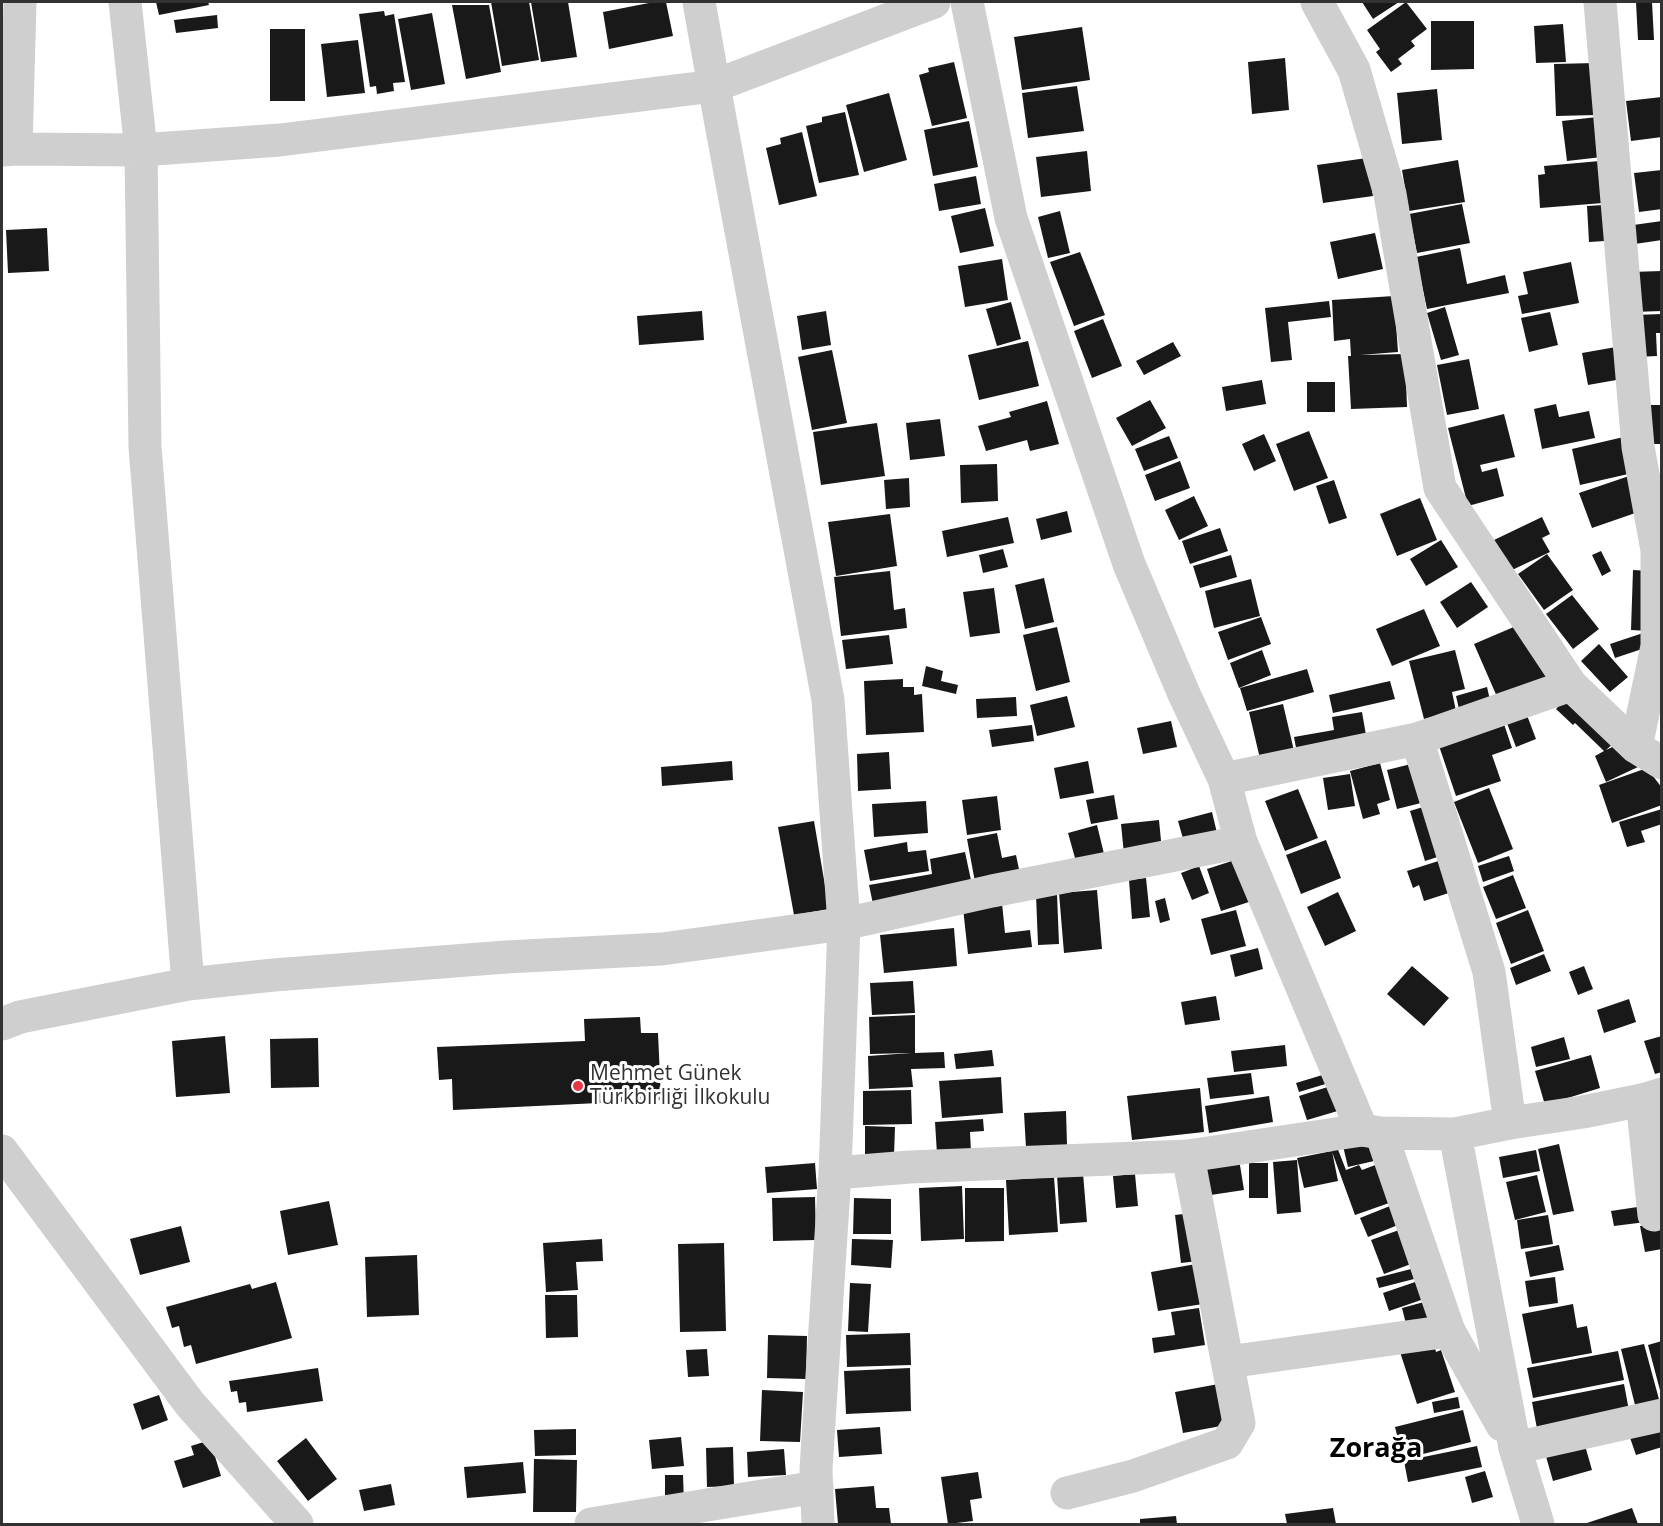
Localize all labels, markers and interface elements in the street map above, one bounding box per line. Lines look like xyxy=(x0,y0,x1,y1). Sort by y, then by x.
place label: Mehmet Günek Türkbirliği İlkokulu xyxy=(590,1061,770,1111)
marker: Mehmet Günek Türkbirliği İlkokulu xyxy=(571,1079,585,1093)
district label: Zorağa xyxy=(1330,1433,1422,1465)

